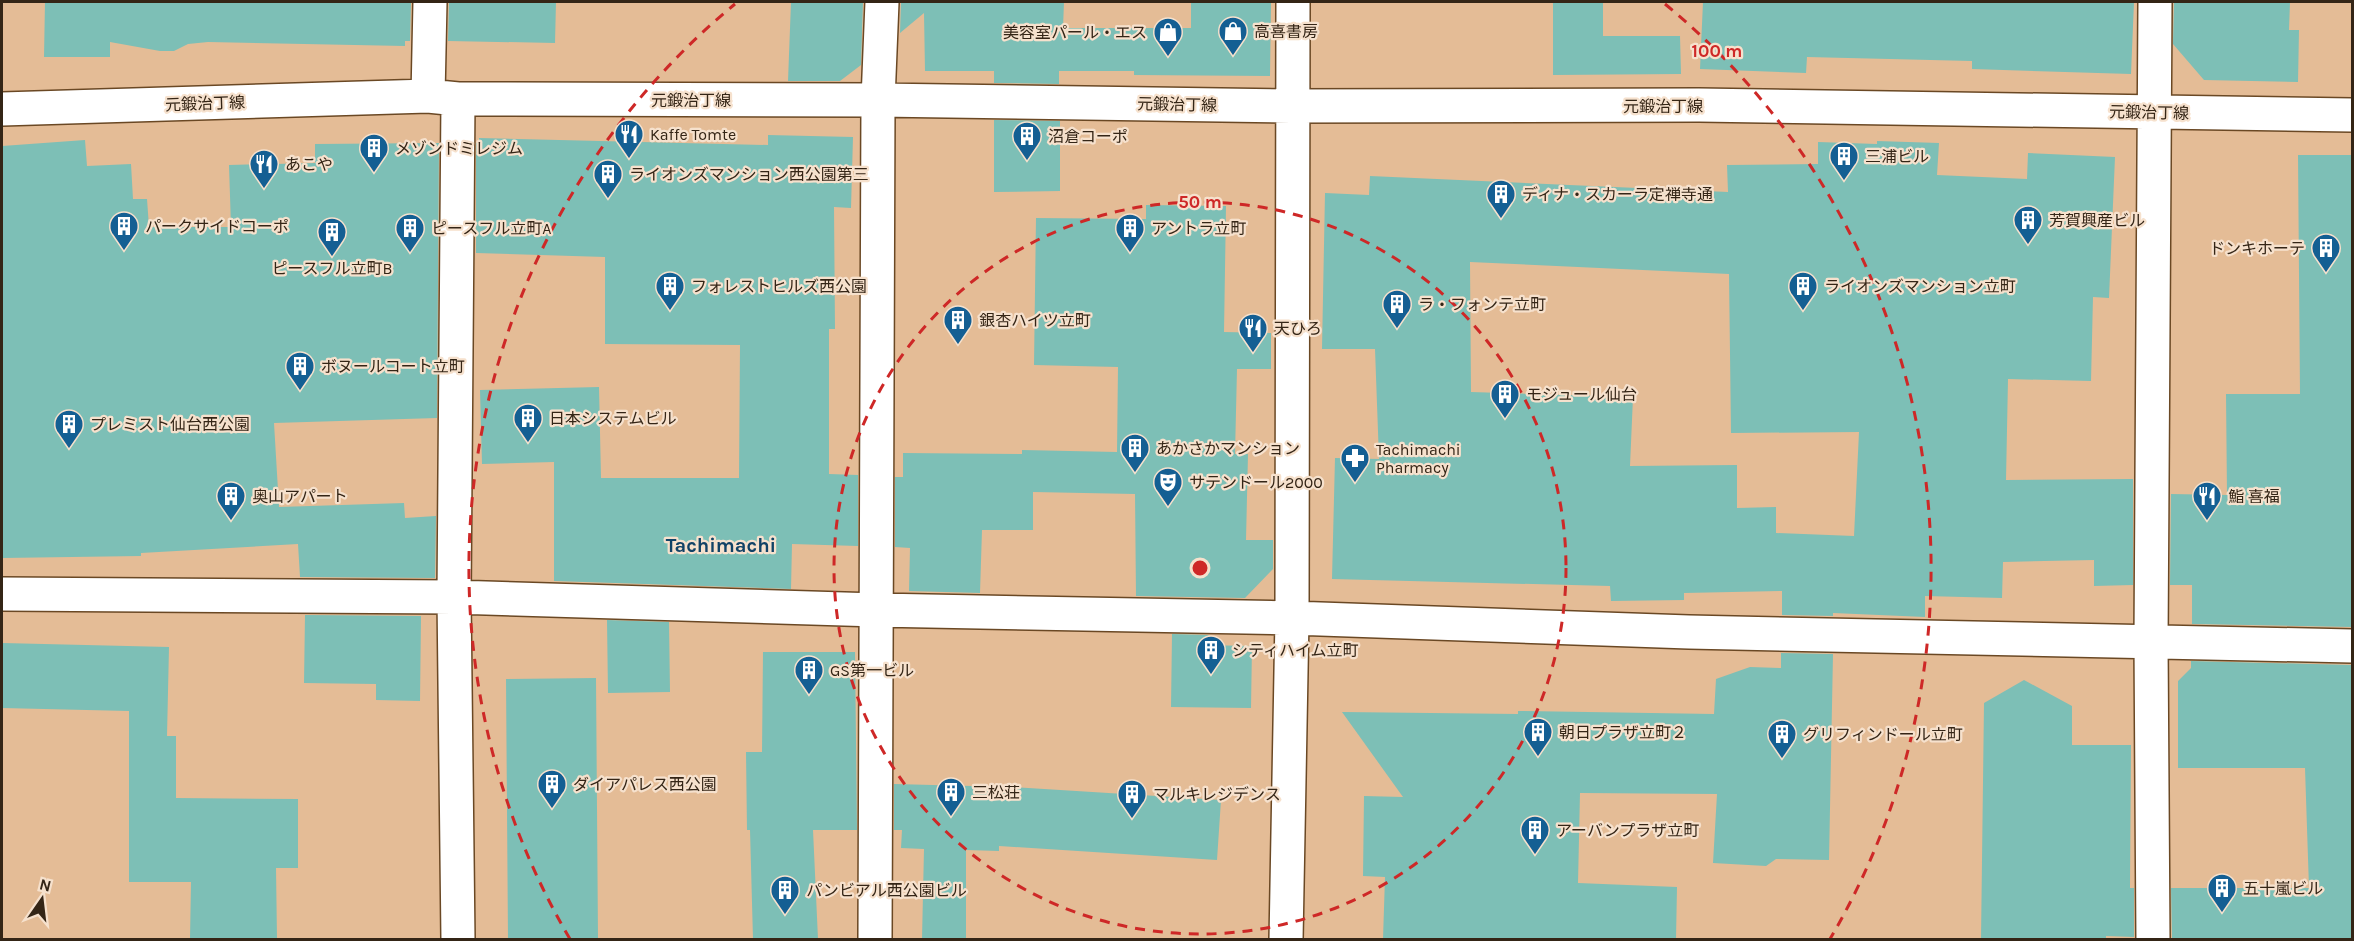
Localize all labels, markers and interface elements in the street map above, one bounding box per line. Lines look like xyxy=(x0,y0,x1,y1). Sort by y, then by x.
shop icon: 高喜書房 xyxy=(1217,15,1249,57)
shop icon: 美容室パール・エス xyxy=(1152,16,1184,58)
place label: 高喜書房 xyxy=(1254,22,1318,41)
place label: 美容室パール・エス xyxy=(1003,23,1147,42)
text: 100 m xyxy=(1692,40,1742,62)
street label: 元鍛治丁線 xyxy=(651,91,731,110)
street label: 元鍛治丁線 xyxy=(165,93,245,114)
street label: 元鍛治丁線 xyxy=(1137,94,1217,115)
street label: 元鍛治丁線 xyxy=(1623,97,1703,116)
street label: 元鍛治丁線 xyxy=(2109,102,2189,123)
restaurant icon: Kaffe Tomte xyxy=(613,118,645,160)
building icon: 沼倉コーポ xyxy=(1011,120,1043,162)
place label: Kaffe Tomte xyxy=(650,125,736,144)
place label: 沼倉コーポ xyxy=(1048,127,1128,146)
building icon: メゾンドミレジム xyxy=(358,132,390,174)
place label: メゾンドミレジム xyxy=(395,139,523,158)
building icon: 三浦ビル xyxy=(1828,140,1860,182)
place label: 三浦ビル xyxy=(1865,147,1929,166)
restaurant icon: あこや xyxy=(248,148,280,190)
place label: あこや xyxy=(285,155,333,174)
building icon: ライオンズマンション西公園第三 xyxy=(592,158,624,200)
place label: ライオンズマンション西公園第三 xyxy=(629,165,869,184)
building icon: ディナ・スカーラ定禅寺通 xyxy=(1485,178,1517,220)
place label: ディナ・スカーラ定禅寺通 xyxy=(1522,185,1713,204)
text: 50 m xyxy=(1178,191,1222,213)
building icon: 芳賀興産ビル xyxy=(2012,204,2044,246)
building icon: パークサイドコーポ xyxy=(108,210,140,252)
place label: 芳賀興産ビル xyxy=(2049,211,2145,230)
building icon: ピースフル立町A xyxy=(394,212,426,254)
building icon: アントラ立町 xyxy=(1114,212,1146,254)
building icon: ピースフル立町B xyxy=(316,216,348,258)
place label: パークサイドコーポ xyxy=(145,217,289,236)
place label: ピースフル立町A xyxy=(431,219,551,238)
place label: アントラ立町 xyxy=(1151,219,1246,238)
building icon: ドンキホーテ xyxy=(2310,232,2342,274)
place label: ドンキホーテ xyxy=(2209,239,2305,258)
place label: ピースフル立町B xyxy=(271,259,393,278)
building icon: フォレストヒルズ西公園 xyxy=(654,270,686,312)
building icon: ライオンズマンション立町 xyxy=(1787,270,1819,312)
place label: フォレストヒルズ西公園 xyxy=(691,277,867,296)
place label: ライオンズマンション立町 xyxy=(1824,277,2016,296)
building icon: ラ・フォンテ立町 xyxy=(1381,288,1413,330)
place label: ラ・フォンテ立町 xyxy=(1418,295,1546,314)
building icon: 銀杏ハイツ立町 xyxy=(942,304,974,346)
place label: 銀杏ハイツ立町 xyxy=(979,311,1091,330)
restaurant icon: 天ひろ xyxy=(1237,312,1269,354)
place label: 天ひろ xyxy=(1274,319,1322,338)
building icon: ボヌールコート立町 xyxy=(284,350,316,392)
place label: ボヌールコート立町 xyxy=(321,357,465,376)
building icon: モジュール仙台 xyxy=(1489,378,1521,420)
place label: モジュール仙台 xyxy=(1526,385,1637,404)
building icon: 日本システムビル xyxy=(512,402,544,444)
building icon: プレミスト仙台西公園 xyxy=(53,408,85,450)
place label: 日本システムビル xyxy=(549,409,677,428)
place label: プレミスト仙台西公園 xyxy=(90,415,250,434)
building icon: あかさかマンション xyxy=(1119,432,1151,474)
place label: あかさかマンション xyxy=(1156,439,1300,458)
place label: Tachimachi Pharmacy xyxy=(1376,440,1461,477)
pharmacy icon: Tachimachi Pharmacy xyxy=(1339,442,1371,484)
theatre icon: サテンドール2000 xyxy=(1152,466,1184,508)
place label: サテンドール2000 xyxy=(1189,473,1323,492)
building icon: 奥山アパート xyxy=(215,480,247,522)
restaurant icon: 鮨 喜福 xyxy=(2191,480,2223,522)
place label: 奥山アパート xyxy=(252,487,348,506)
place label: 鮨 喜福 xyxy=(2228,487,2280,506)
district label: Tachimachi xyxy=(666,534,776,557)
centre of rings xyxy=(1190,558,1210,578)
building icon: シティハイム立町 xyxy=(1195,634,1227,676)
place label: シティハイム立町 xyxy=(1232,641,1358,660)
building icon: GS第一ビル xyxy=(793,654,825,696)
place label: GS第一ビル xyxy=(830,661,914,680)
building icon: 朝日プラザ立町２ xyxy=(1522,716,1554,758)
building icon: グリフィンドール立町 xyxy=(1766,718,1798,760)
place label: 朝日プラザ立町２ xyxy=(1559,723,1687,742)
place label: グリフィンドール立町 xyxy=(1803,725,1963,744)
building icon: ダイアパレス西公園 xyxy=(536,768,568,810)
place label: ダイアパレス西公園 xyxy=(573,775,717,794)
building icon: 三松荘 xyxy=(935,776,967,818)
building icon: マルキレジデンス xyxy=(1116,778,1148,820)
place label: 三松荘 xyxy=(972,783,1020,802)
place label: マルキレジデンス xyxy=(1153,785,1281,804)
building icon: アーバンプラザ立町 xyxy=(1519,814,1551,856)
place label: アーバンプラザ立町 xyxy=(1556,821,1699,840)
north arrow xyxy=(12,869,72,929)
building icon: 五十嵐ビル xyxy=(2206,872,2238,914)
text: N xyxy=(38,874,53,896)
building icon: パンビアル西公園ビル xyxy=(769,874,801,916)
place label: 五十嵐ビル xyxy=(2243,879,2323,898)
place label: パンビアル西公園ビル xyxy=(806,881,967,900)

